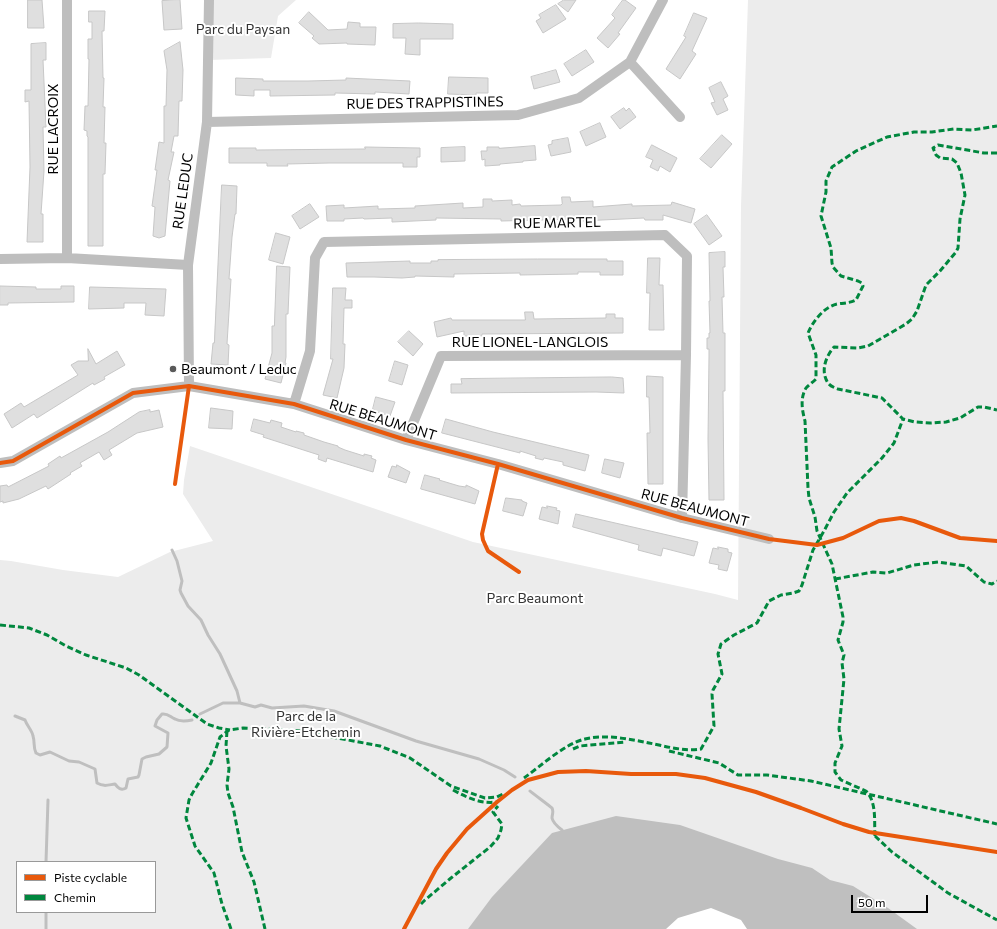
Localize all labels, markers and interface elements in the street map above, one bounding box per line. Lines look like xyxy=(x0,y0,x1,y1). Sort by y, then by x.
park label: Parc du Paysan xyxy=(196,21,290,37)
street label: RUE LACROIX xyxy=(45,83,61,175)
street label: RUE DES TRAPPISTINES xyxy=(346,93,504,113)
street label: RUE LEDUC xyxy=(169,152,197,230)
street label: RUE MARTEL xyxy=(513,214,601,232)
street label: RUE LIONEL-LANGLOIS xyxy=(452,334,608,350)
place label: Beaumont / Leduc xyxy=(181,361,297,377)
marker: Beaumont / Leduc xyxy=(168,364,178,374)
street label: RUE BEAUMONT xyxy=(327,396,439,444)
street label: RUE BEAUMONT xyxy=(639,486,751,530)
park label: Parc Beaumont xyxy=(487,590,583,606)
park label: Parc de la Rivière-Etchemin xyxy=(251,708,361,740)
legend xyxy=(16,861,156,913)
text: Piste cyclable xyxy=(54,870,127,884)
scale bar xyxy=(853,887,930,913)
text: Chemin xyxy=(54,890,96,904)
text: 50 m xyxy=(858,895,886,909)

